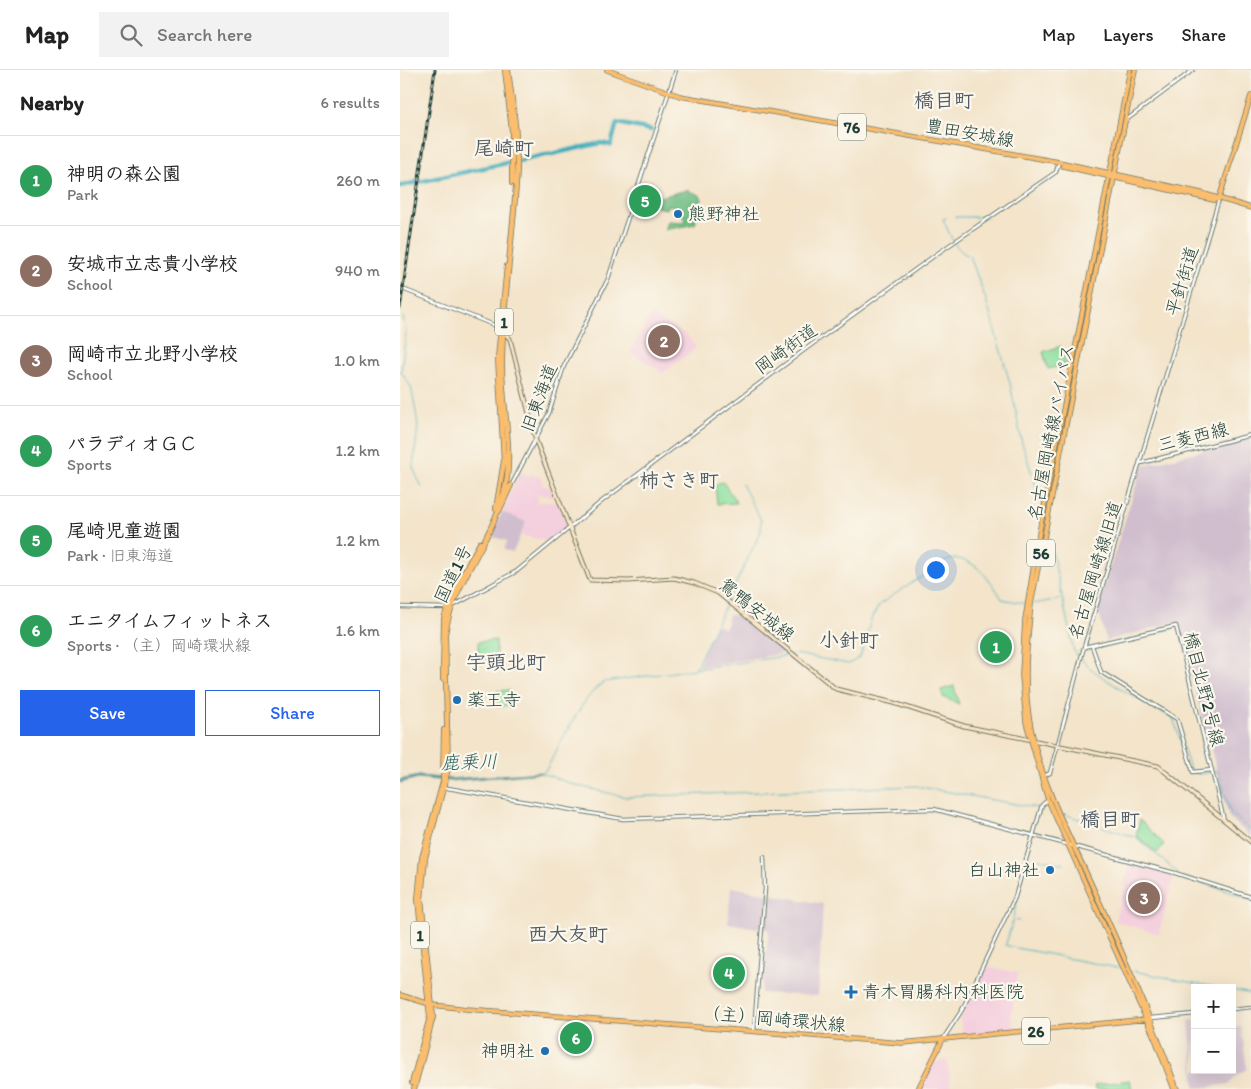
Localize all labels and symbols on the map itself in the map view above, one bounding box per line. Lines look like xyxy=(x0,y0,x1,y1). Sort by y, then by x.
district label: 橋目町 xyxy=(914,88,974,112)
road number: 76 xyxy=(838,114,866,140)
street label: 豊田安城線 xyxy=(924,114,1016,152)
district label: 尾崎町 xyxy=(474,136,534,160)
pin: 5 xyxy=(629,182,661,220)
place label: 熊野神社 xyxy=(688,203,760,225)
marker: 熊野神社 xyxy=(672,208,684,220)
street label: 平針街道 xyxy=(1161,243,1203,319)
road number: 1 xyxy=(495,308,513,336)
street label: 岡崎街道 xyxy=(750,319,822,379)
pin: 2 xyxy=(648,322,680,360)
street label: 名古屋岡崎線バイパス xyxy=(1023,342,1079,522)
street label: 旧東海道 xyxy=(516,360,562,436)
street label: 三菱西線 xyxy=(1155,418,1231,456)
district label: 柿さき町 xyxy=(639,468,719,492)
street label: 名古屋岡崎線旧道 xyxy=(1063,498,1127,642)
road number: 56 xyxy=(1027,539,1055,566)
street label: 国道1号 xyxy=(429,541,477,607)
your location xyxy=(923,557,949,583)
street label: 鴛鴨安城線 xyxy=(715,574,799,646)
district label: 小針町 xyxy=(819,628,879,652)
pin: 1 xyxy=(980,628,1012,666)
street label: 橋目北野2号線 xyxy=(1179,629,1229,749)
district label: 宇頭北町 xyxy=(466,650,546,674)
place label: 薬王寺 xyxy=(467,689,521,711)
marker: 薬王寺 xyxy=(451,694,463,706)
water label: 鹿乗川 xyxy=(440,750,498,774)
district label: 橋目町 xyxy=(1080,807,1140,831)
place label: 白山神社 xyxy=(968,859,1040,881)
marker: 白山神社 xyxy=(1044,864,1056,876)
pin: 3 xyxy=(1128,879,1160,917)
road number: 1 xyxy=(411,922,429,948)
district label: 西大友町 xyxy=(528,922,608,946)
pin: 4 xyxy=(713,954,745,992)
place label: 青木胃腸科内科医院 xyxy=(862,981,1024,1003)
marker: 青木胃腸科内科医院 xyxy=(844,985,858,999)
street label: （主）岡崎環状線 xyxy=(701,1002,847,1036)
road number: 26 xyxy=(1022,1018,1050,1044)
pin: 6 xyxy=(560,1019,592,1057)
place label: 神明社 xyxy=(481,1040,535,1062)
marker: 神明社 xyxy=(539,1045,551,1057)

